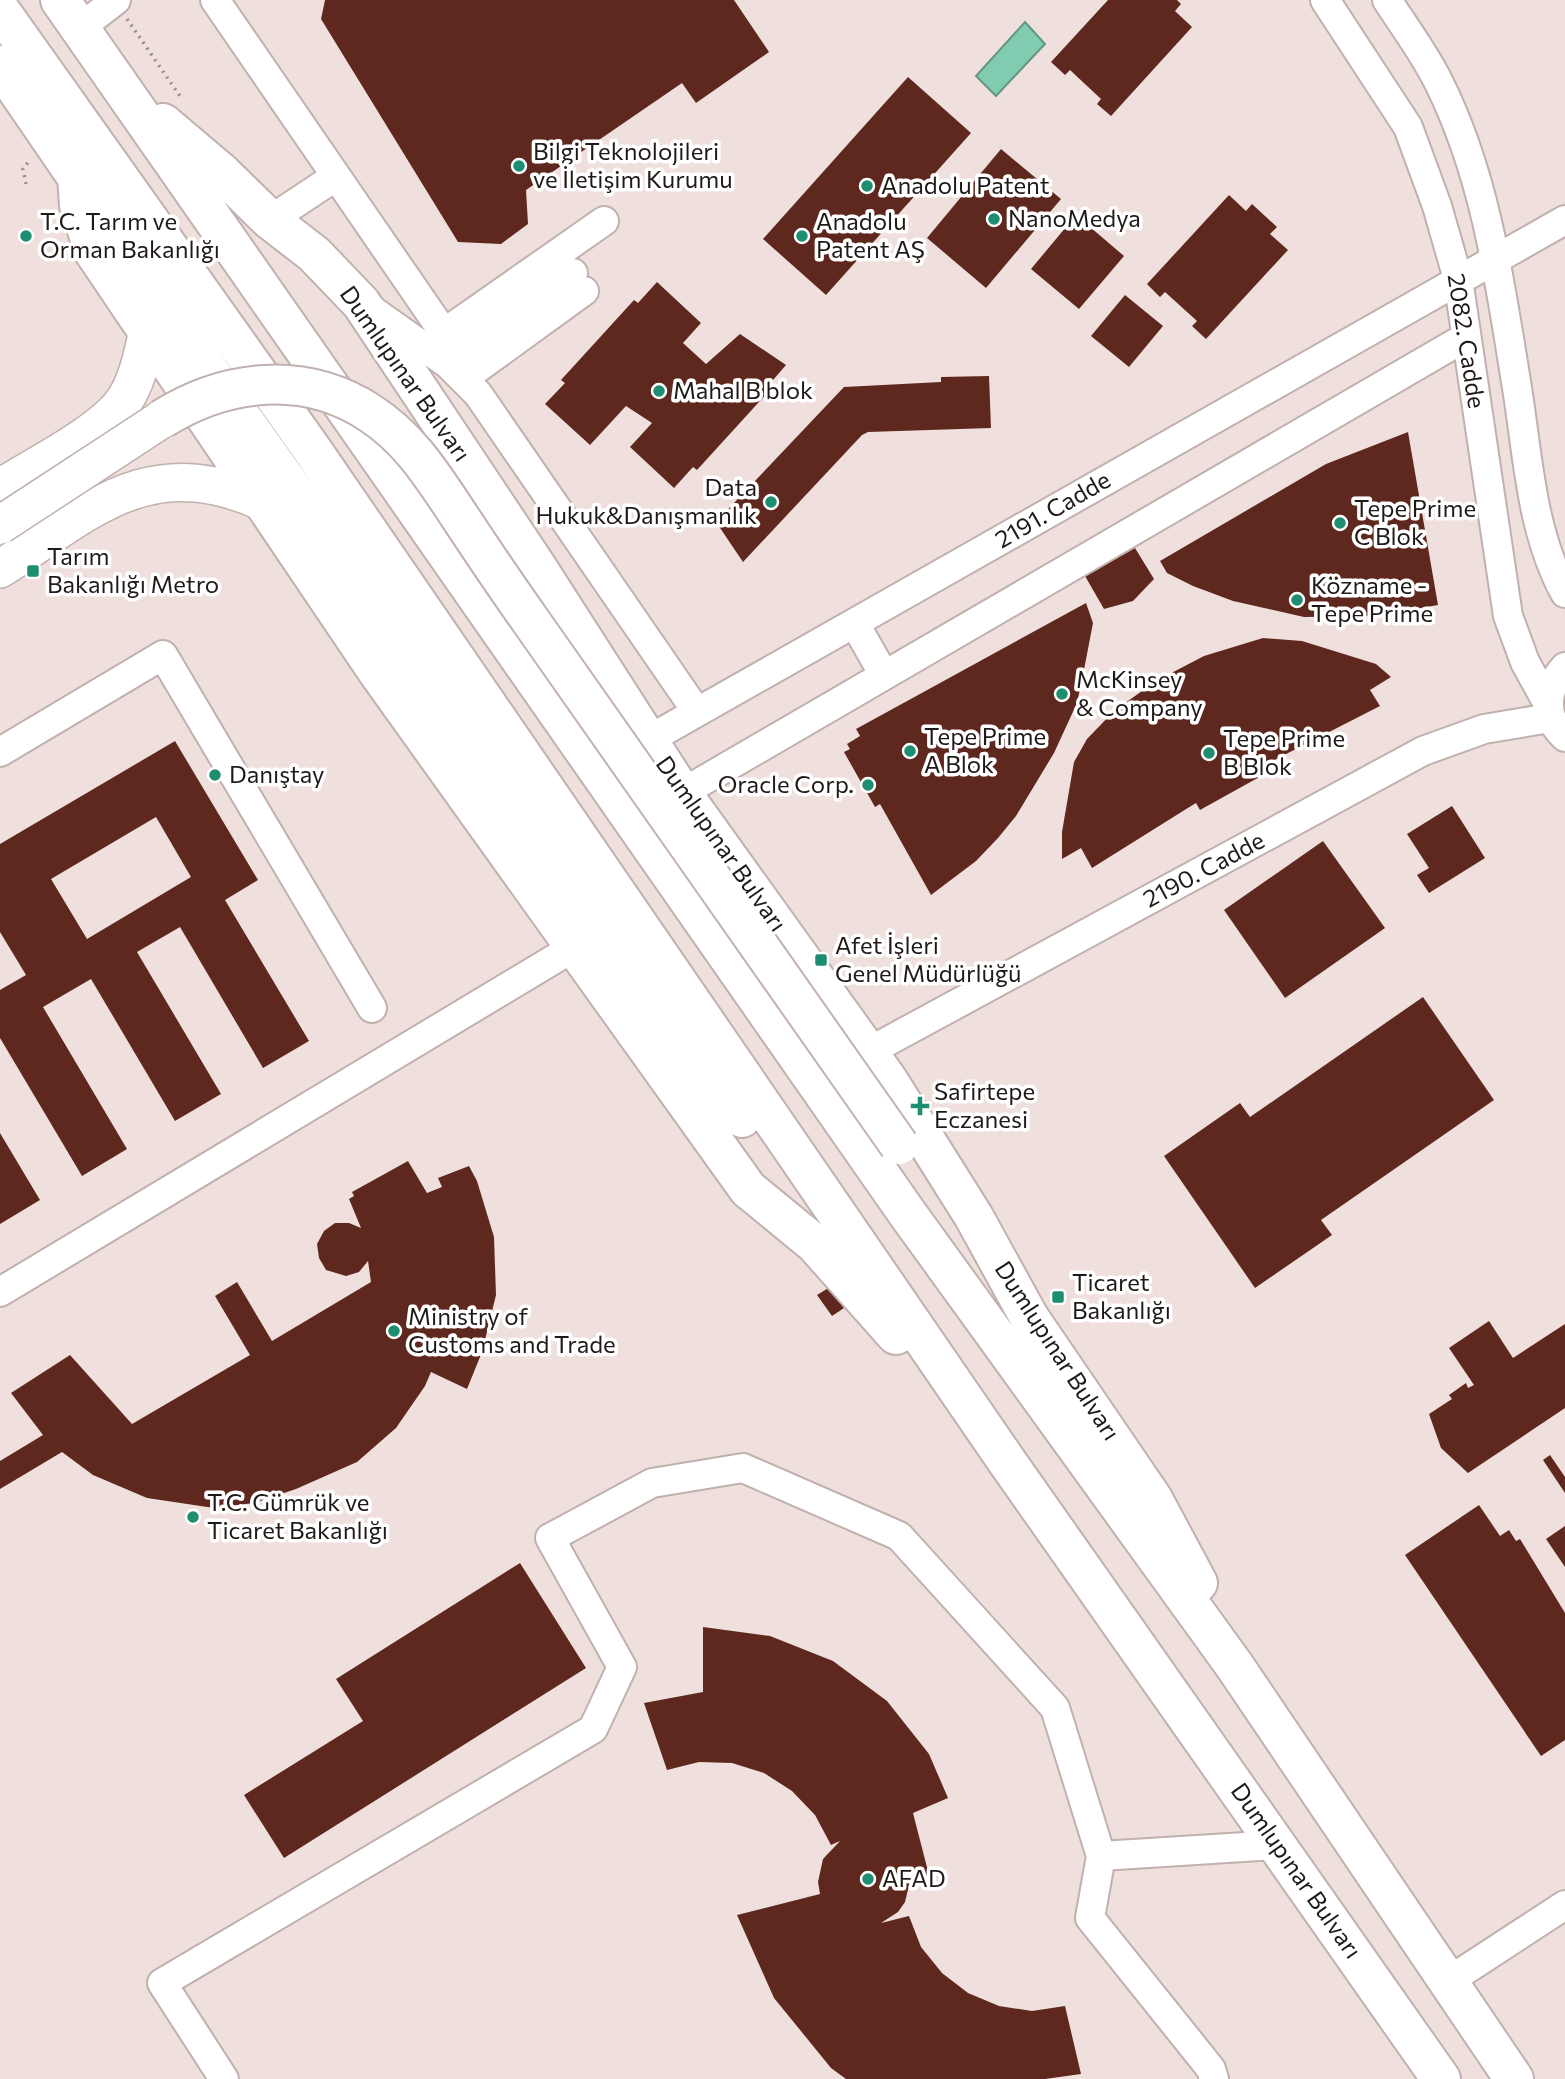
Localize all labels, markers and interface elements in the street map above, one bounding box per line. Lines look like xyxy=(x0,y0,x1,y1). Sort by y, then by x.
place label: Bilgi Teknolojileri ve İletişim Kurumu xyxy=(533,136,733,193)
marker: Bilgi Teknolojileri ve İletişim Kurumu xyxy=(511,158,527,174)
place label: Anadolu Patent xyxy=(881,170,1050,199)
marker: Anadolu Patent xyxy=(859,178,875,194)
place label: NanoMedya xyxy=(1008,203,1141,232)
place label: T.C. Tarım ve Orman Bakanlığı xyxy=(40,206,220,263)
place label: Anadolu Patent AŞ xyxy=(816,206,925,263)
marker: NanoMedya xyxy=(986,211,1002,227)
marker: T.C. Tarım ve Orman Bakanlığı xyxy=(18,228,34,244)
marker: Anadolu Patent AŞ xyxy=(794,228,810,244)
street label: 2082. Cadde xyxy=(1442,271,1492,410)
street label: Dumlupınar Bulvarı xyxy=(335,280,478,467)
place label: Mahal B blok xyxy=(673,375,813,404)
marker: Mahal B blok xyxy=(651,383,667,399)
street label: 2191. Cadde xyxy=(990,464,1115,553)
place label: Data Hukuk&Danışmanlık xyxy=(535,472,757,529)
place label: Tepe Prime C Blok xyxy=(1354,493,1476,550)
marker: Data Hukuk&Danışmanlık xyxy=(763,494,779,510)
marker: Tepe Prime C Blok xyxy=(1332,515,1348,531)
place label: Tarım Bakanlığı Metro xyxy=(47,541,219,598)
marker: Tarım Bakanlığı Metro xyxy=(25,563,41,579)
place label: Közname - Tepe Prime xyxy=(1311,570,1433,627)
marker: Közname - Tepe Prime xyxy=(1289,592,1305,608)
place label: McKinsey & Company xyxy=(1076,664,1203,721)
marker: McKinsey & Company xyxy=(1054,686,1070,702)
place label: Tepe Prime A Blok xyxy=(924,721,1046,778)
place label: Tepe Prime B Blok xyxy=(1223,723,1345,780)
marker: Tepe Prime A Blok xyxy=(902,743,918,759)
marker: Tepe Prime B Blok xyxy=(1201,745,1217,761)
street label: Dumlupınar Bulvarı xyxy=(651,750,794,937)
place label: Danıştay xyxy=(229,759,325,788)
marker: Danıştay xyxy=(207,767,223,783)
place label: Oracle Corp. xyxy=(718,769,854,798)
marker: Oracle Corp. xyxy=(860,777,876,793)
street label: 2190. Cadde xyxy=(1138,825,1269,913)
place label: Afet İşleri Genel Müdürlüğü xyxy=(835,930,1021,987)
marker: Afet İşleri Genel Müdürlüğü xyxy=(813,952,829,968)
place label: Safirtepe Eczanesi xyxy=(934,1076,1035,1133)
marker: Safirtepe Eczanesi xyxy=(912,1098,928,1114)
street label: Dumlupınar Bulvarı xyxy=(990,1255,1127,1445)
place label: Ticaret Bakanlığı xyxy=(1072,1267,1171,1324)
marker: Ticaret Bakanlığı xyxy=(1050,1289,1066,1305)
place label: Ministry of Customs and Trade xyxy=(408,1301,616,1358)
marker: Ministry of Customs and Trade xyxy=(386,1323,402,1339)
place label: T.C. Gümrük ve Ticaret Bakanlığı xyxy=(207,1487,388,1544)
marker: T.C. Gümrük ve Ticaret Bakanlığı xyxy=(185,1509,201,1525)
street label: Dumlupınar Bulvarı xyxy=(1226,1777,1369,1964)
place label: AFAD xyxy=(882,1863,946,1892)
marker: AFAD xyxy=(860,1871,876,1887)

